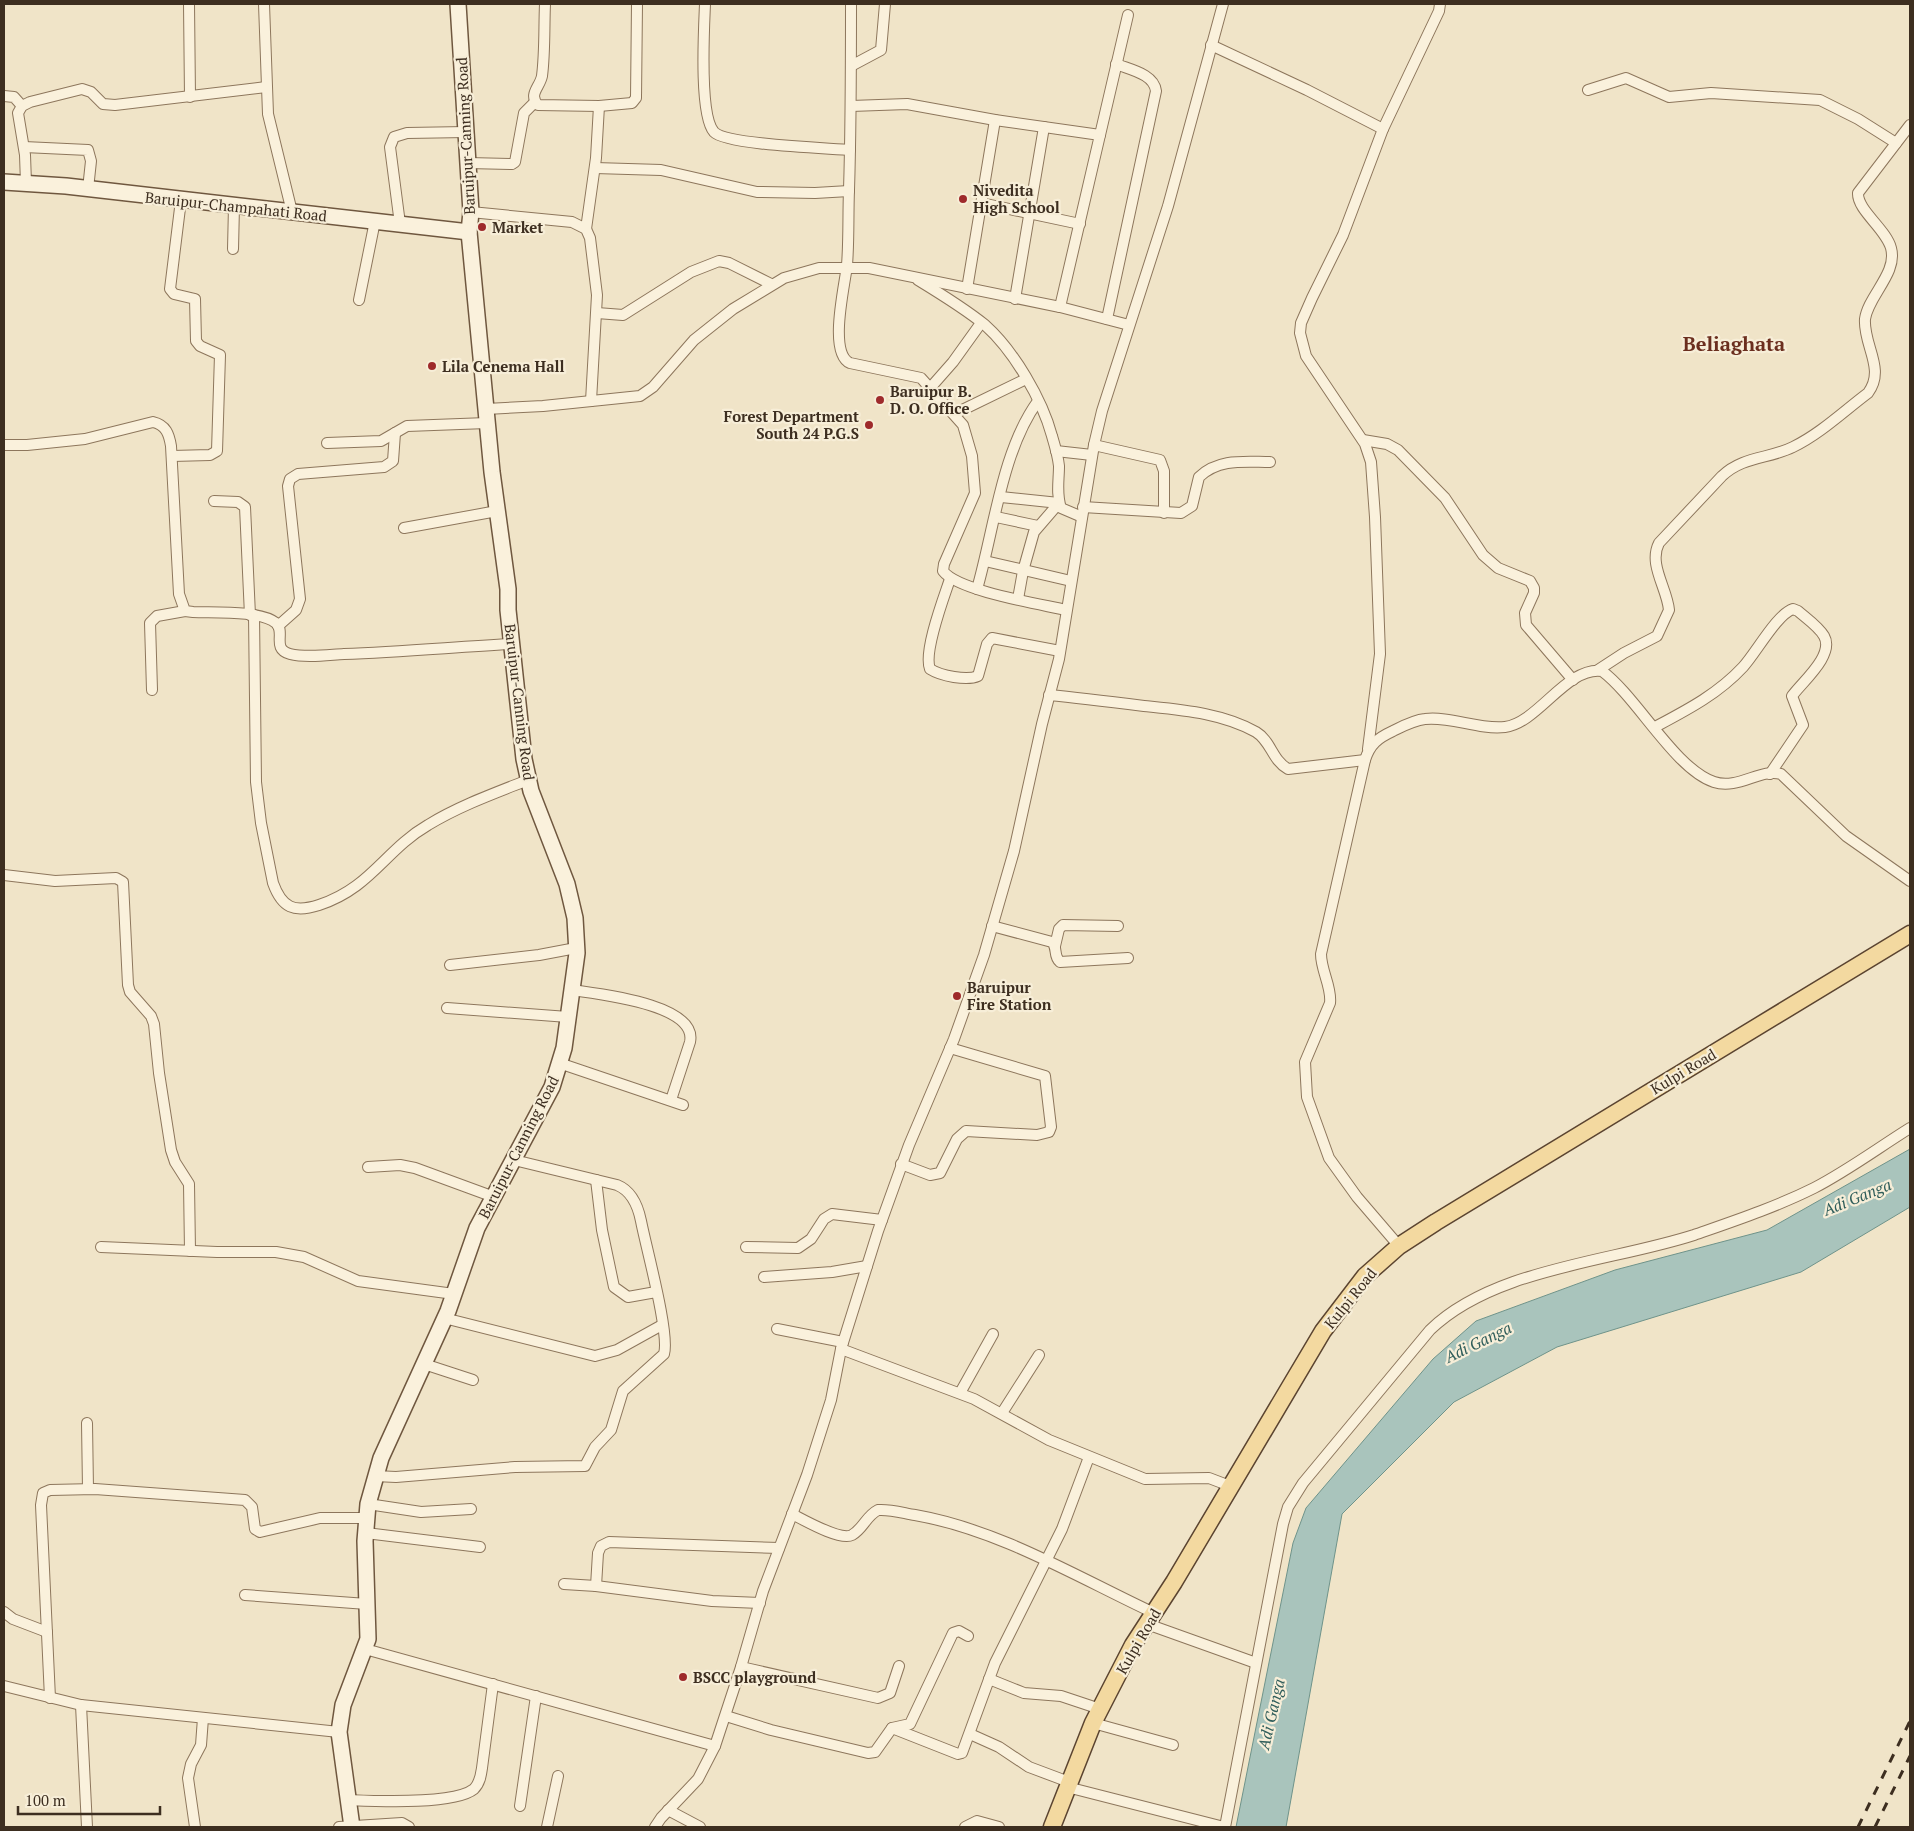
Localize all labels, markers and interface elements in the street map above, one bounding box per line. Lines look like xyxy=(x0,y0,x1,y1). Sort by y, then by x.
street label: Baruipur-Canning Road xyxy=(451,57,479,215)
place label: Nivedita High School xyxy=(973,180,1060,217)
street label: Baruipur-Champahati Road xyxy=(144,186,328,226)
marker: Nivedita High School xyxy=(957,193,969,205)
place label: Market xyxy=(492,217,543,237)
marker: Market xyxy=(476,221,488,233)
district label: Beliaghata xyxy=(1683,330,1785,357)
place label: Lila Cenema Hall xyxy=(442,356,564,376)
marker: Lila Cenema Hall xyxy=(426,360,438,372)
place label: Baruipur B. D. O. Office xyxy=(890,381,972,418)
marker: Baruipur B. D. O. Office xyxy=(874,394,886,406)
place label: Forest Department South 24 P.G.S xyxy=(724,406,859,443)
marker: Forest Department South 24 P.G.S xyxy=(863,419,875,431)
street label: Baruipur-Canning Road xyxy=(500,622,540,782)
place label: Baruipur Fire Station xyxy=(967,977,1052,1014)
marker: Baruipur Fire Station xyxy=(951,990,963,1002)
street label: Kulpi Road xyxy=(1647,1044,1719,1098)
street label: Baruipur-Canning Road xyxy=(473,1072,563,1222)
water label: Adi Ganga xyxy=(1819,1173,1894,1221)
street label: Kulpi Road xyxy=(1319,1263,1381,1333)
water label: Adi Ganga xyxy=(1440,1316,1515,1368)
street label: Kulpi Road xyxy=(1111,1604,1165,1678)
place label: BSCC playground xyxy=(693,1667,816,1687)
marker: BSCC playground xyxy=(677,1671,689,1683)
water label: Adi Ganga xyxy=(1252,1676,1290,1752)
scale bar xyxy=(18,1784,160,1816)
text: 100 m xyxy=(25,1790,66,1810)

